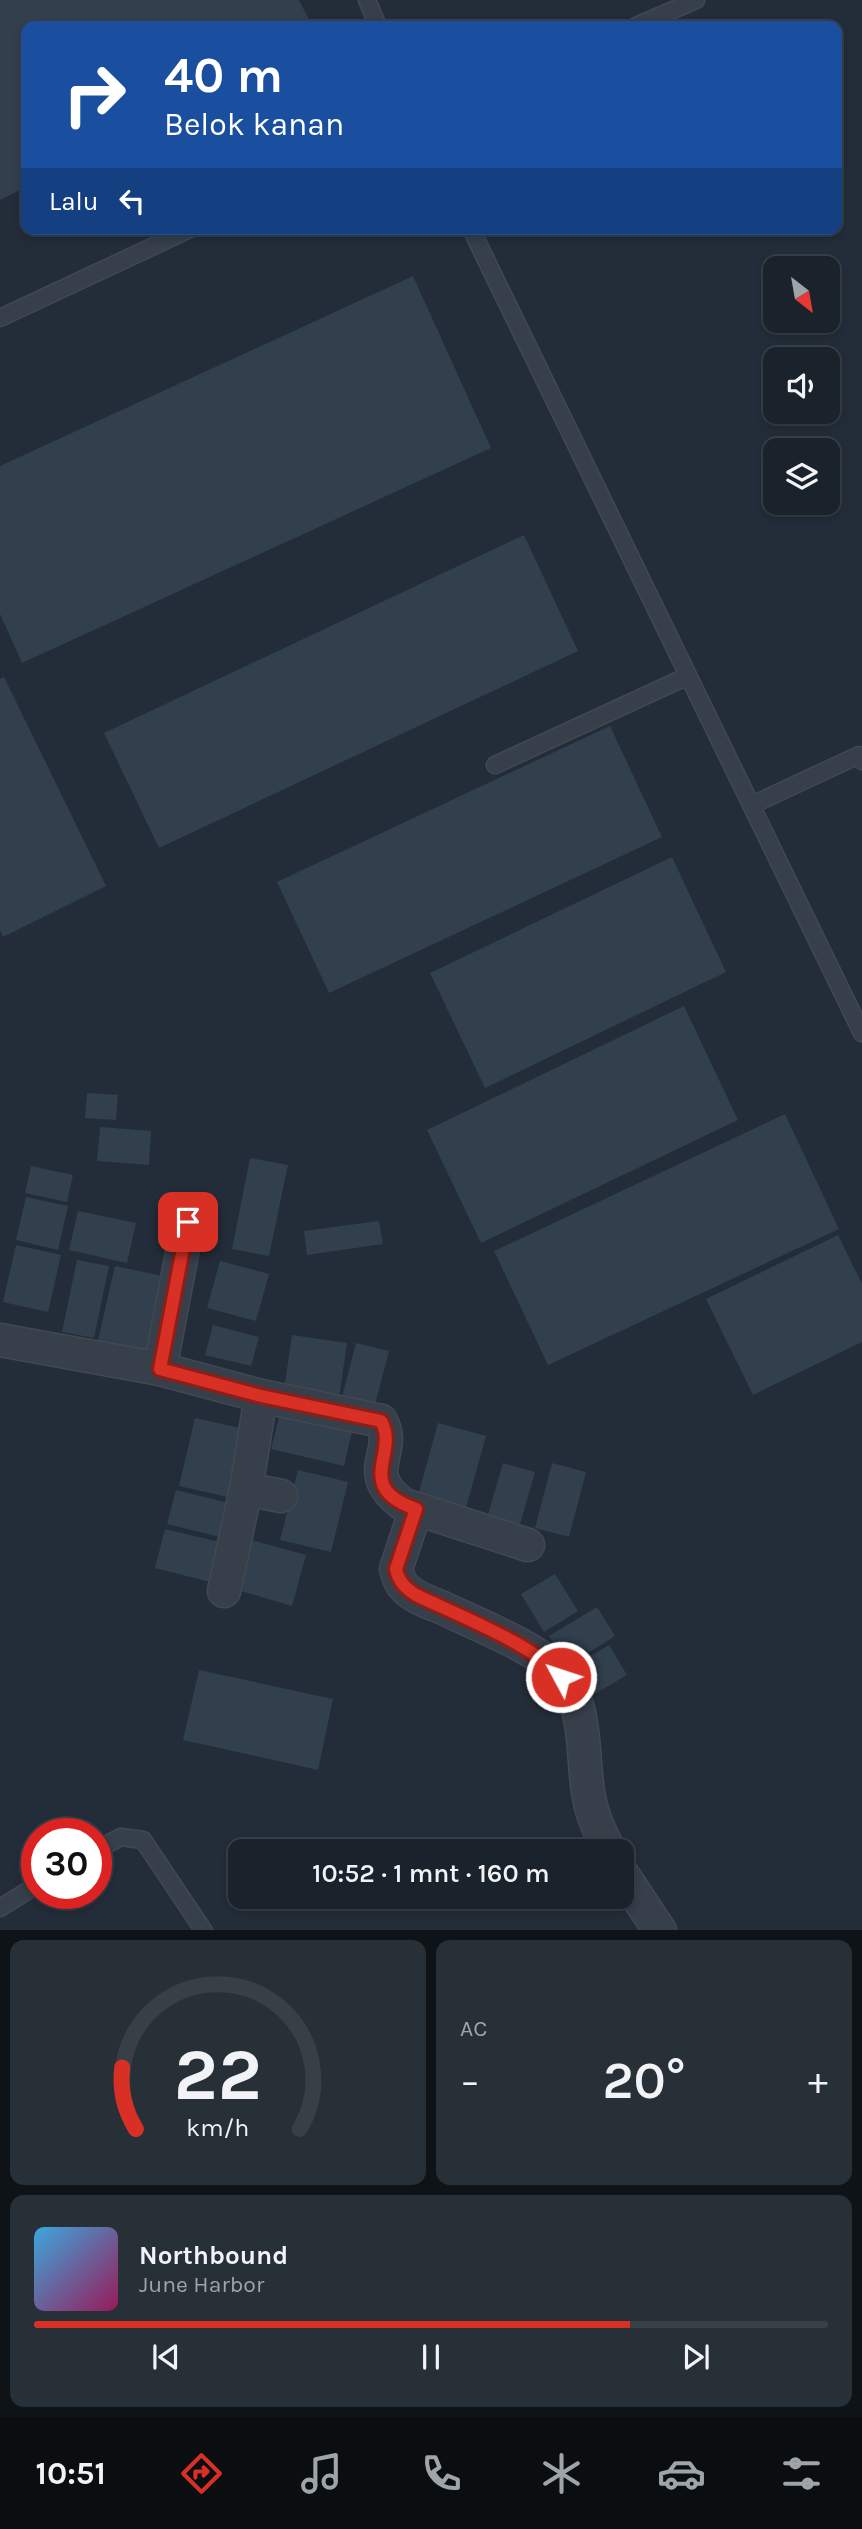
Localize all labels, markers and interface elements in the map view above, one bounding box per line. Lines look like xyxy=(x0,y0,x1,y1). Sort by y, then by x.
text: 40 m xyxy=(164,47,283,104)
icon: right xyxy=(49,49,140,140)
text: Belok kanan xyxy=(164,106,344,143)
icon: left xyxy=(113,182,151,220)
text: Lalu xyxy=(49,186,99,217)
north arrow xyxy=(763,256,840,332)
map controls xyxy=(763,256,840,515)
button: sound xyxy=(763,347,840,424)
button: layers xyxy=(763,438,840,515)
pin xyxy=(158,1192,218,1252)
icon: arrive xyxy=(169,1203,207,1241)
position arrow xyxy=(524,1640,598,1714)
speed limit sign: 30 xyxy=(21,1818,112,1909)
text: 10:52 · 1 mnt · 160 m xyxy=(312,1858,550,1889)
text: AC xyxy=(460,2015,487,2042)
text: 22 xyxy=(174,2032,262,2117)
text: 20° xyxy=(603,2050,685,2111)
text: − xyxy=(460,2059,480,2104)
text: + xyxy=(808,2059,828,2104)
text: km/h xyxy=(186,2112,250,2141)
text: Northbound xyxy=(139,2240,288,2271)
text: June Harbor xyxy=(139,2271,264,2298)
icon: previous xyxy=(147,2338,185,2376)
icon: pause xyxy=(412,2338,450,2376)
icon: next xyxy=(677,2338,715,2376)
icon: directions xyxy=(177,2449,226,2498)
icon: music xyxy=(297,2449,346,2498)
icon: phone xyxy=(417,2449,466,2498)
icon: climate xyxy=(537,2449,586,2498)
icon: car xyxy=(657,2449,706,2498)
icon: filters xyxy=(777,2449,826,2498)
text: 10:51 xyxy=(36,2455,106,2492)

